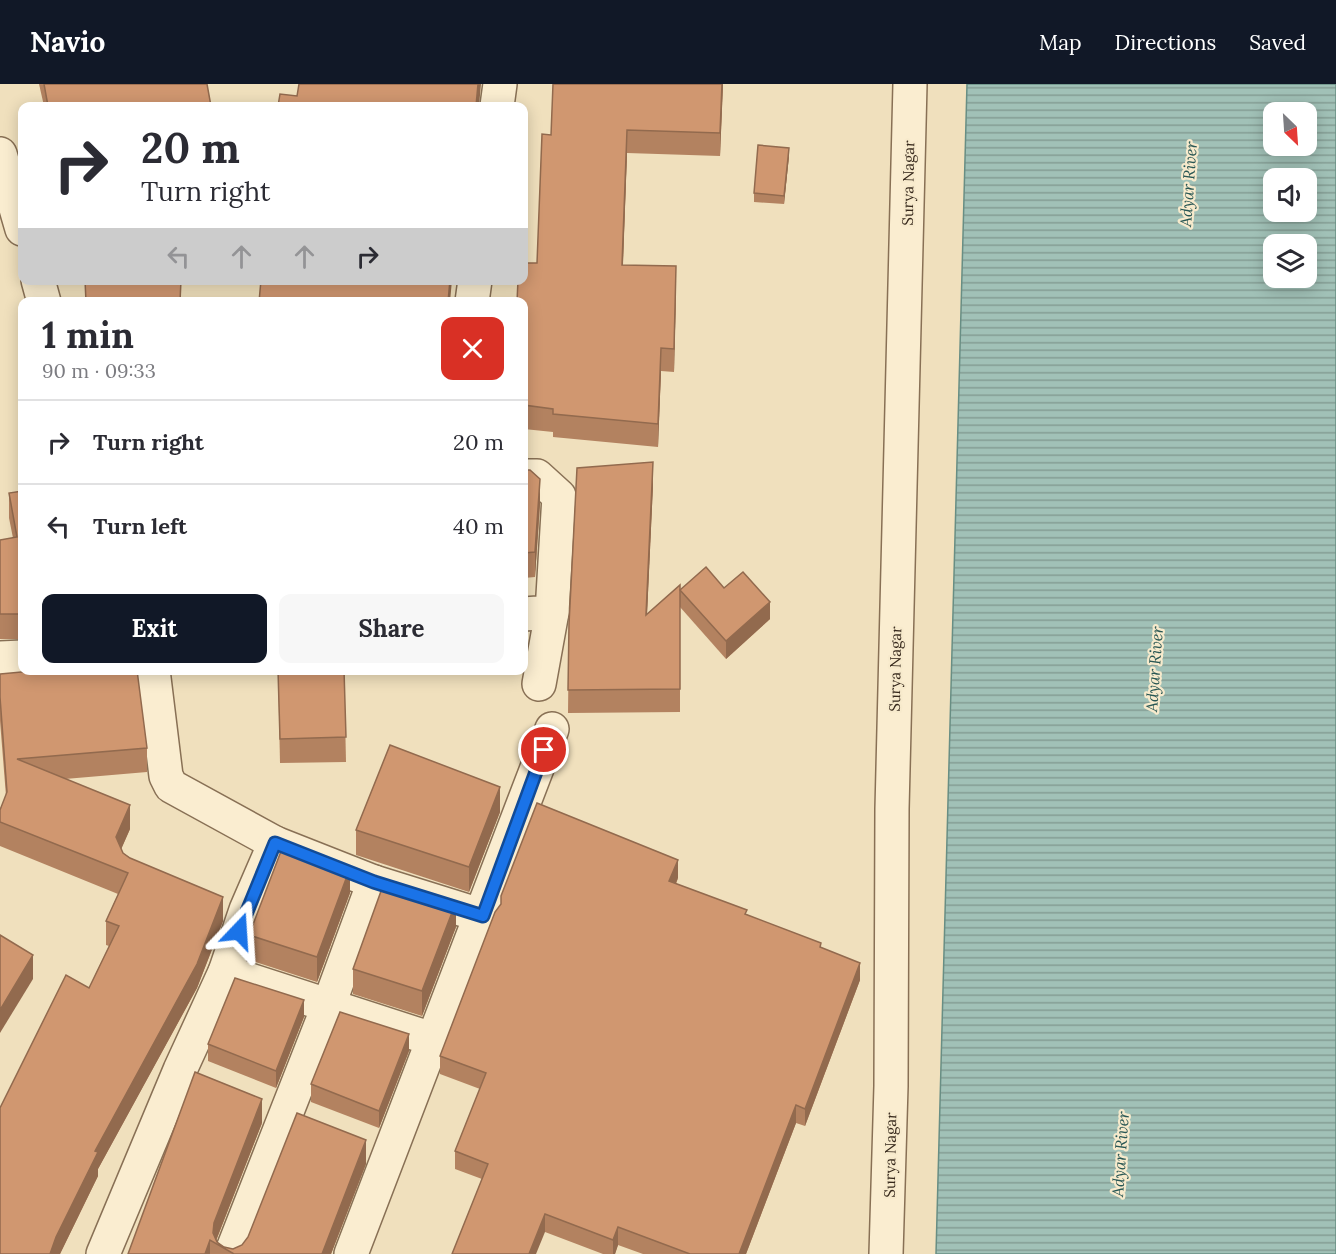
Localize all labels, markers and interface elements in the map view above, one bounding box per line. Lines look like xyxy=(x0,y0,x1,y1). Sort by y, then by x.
text: Navio xyxy=(30,24,105,60)
text: Map xyxy=(1039,29,1082,56)
text: Directions xyxy=(1115,29,1216,56)
text: Saved xyxy=(1249,29,1306,56)
north arrow xyxy=(1263,102,1317,156)
map controls xyxy=(1263,102,1317,288)
text: 20 m xyxy=(141,121,240,175)
icon: right xyxy=(42,126,120,204)
street label: Surya Nagar xyxy=(898,140,918,226)
water label: Adyar River xyxy=(1175,140,1201,228)
button: sound xyxy=(1263,168,1317,222)
text: Turn right xyxy=(141,174,270,208)
button: layers xyxy=(1263,234,1317,288)
icon: left xyxy=(162,240,195,273)
icon: ahead xyxy=(225,240,258,273)
icon: ahead xyxy=(288,240,321,273)
icon: right xyxy=(351,240,384,273)
text: 1 min xyxy=(42,312,134,358)
button: close xyxy=(441,317,504,380)
text: 90 m · 09:33 xyxy=(42,358,156,383)
icon: right xyxy=(42,426,75,459)
text: Turn right xyxy=(93,428,204,456)
text: 20 m xyxy=(453,428,504,456)
icon: left xyxy=(42,510,75,543)
text: Turn left xyxy=(93,512,187,540)
text: 40 m xyxy=(453,512,504,540)
button: Exit xyxy=(42,594,267,663)
button: Share xyxy=(279,594,504,663)
water label: Adyar River xyxy=(1141,625,1167,713)
street label: Surya Nagar xyxy=(885,626,905,712)
pin xyxy=(518,724,569,775)
icon: arrive xyxy=(527,733,560,766)
position arrow xyxy=(207,899,271,963)
water label: Adyar River xyxy=(1107,1110,1133,1198)
street label: Surya Nagar xyxy=(880,1112,900,1198)

